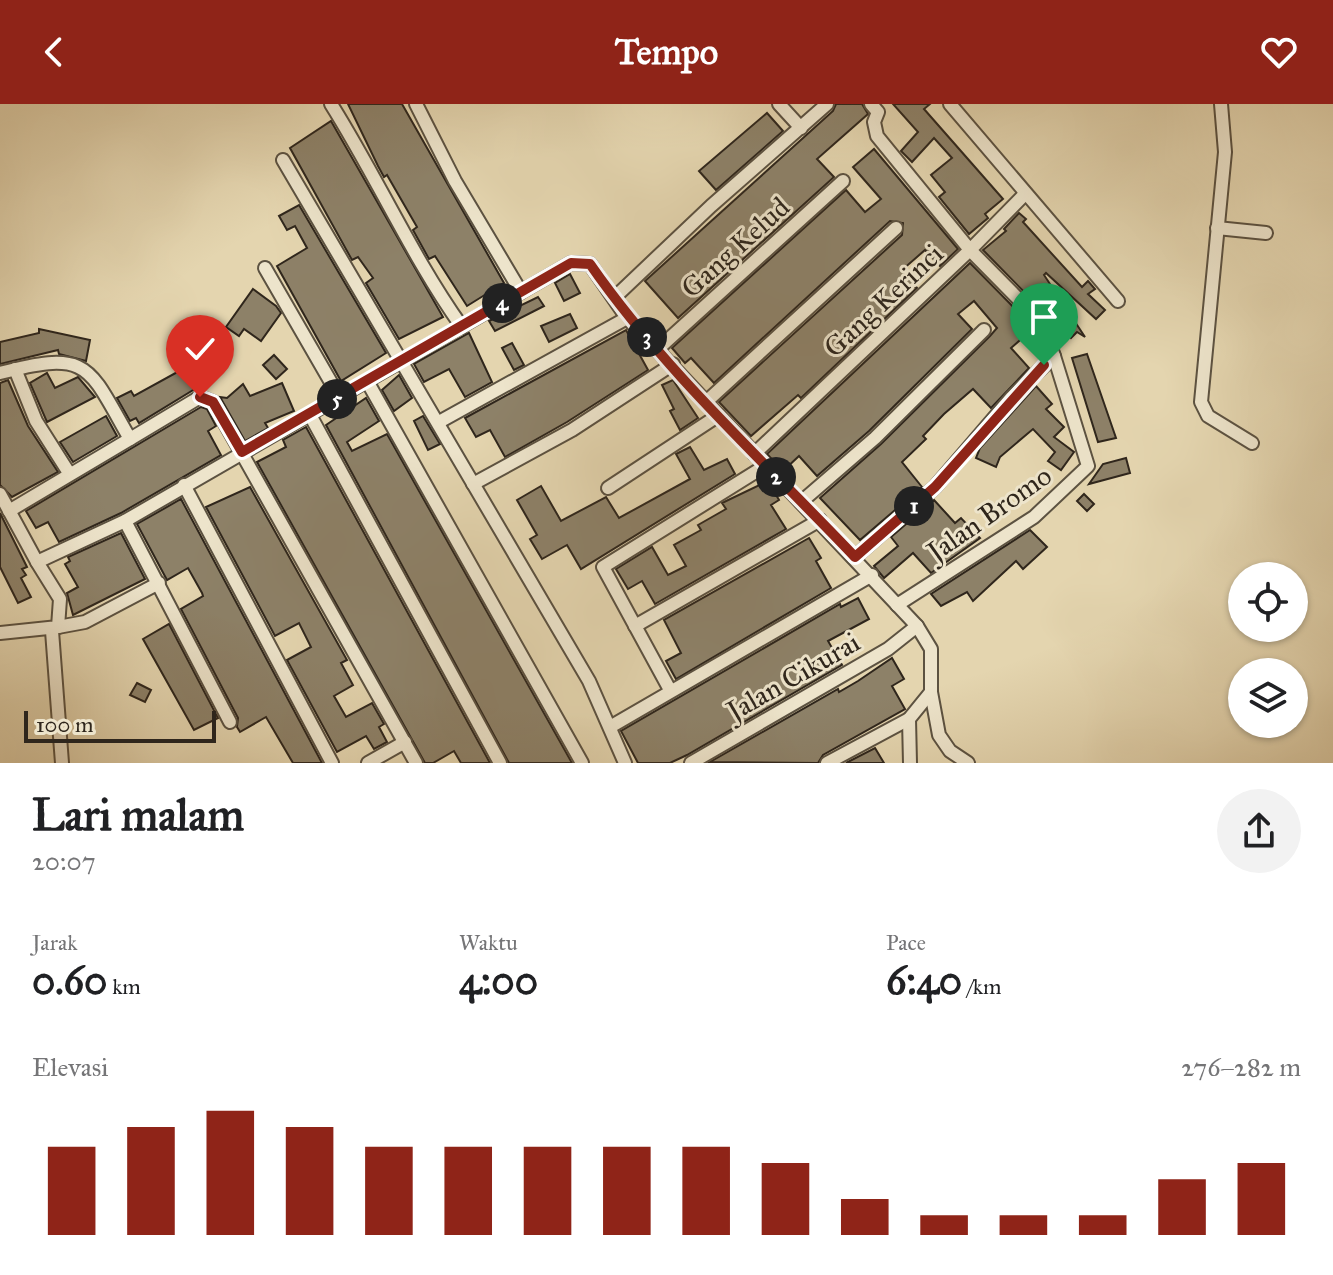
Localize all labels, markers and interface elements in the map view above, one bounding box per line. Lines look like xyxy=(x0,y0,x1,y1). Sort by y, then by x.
icon: back xyxy=(32,30,76,74)
text: Tempo xyxy=(615,30,718,74)
icon: heart xyxy=(1257,30,1301,74)
street label: Gang Kelud xyxy=(674,189,797,305)
street label: Gang Kerinci xyxy=(816,236,951,365)
pin: 4 xyxy=(482,283,522,323)
pin xyxy=(1010,283,1078,365)
text: 4 xyxy=(496,289,508,316)
icon: arrive xyxy=(1022,295,1066,339)
pin xyxy=(166,315,234,397)
pin: 3 xyxy=(627,317,667,357)
text: 3 xyxy=(643,323,651,350)
icon: check xyxy=(178,327,222,371)
pin: 5 xyxy=(317,379,357,419)
text: 5 xyxy=(332,385,342,412)
pin: 2 xyxy=(756,457,796,497)
street label: Jalan Bromo xyxy=(918,458,1058,571)
text: 2 xyxy=(771,463,781,490)
pin: 1 xyxy=(894,486,934,526)
text: 1 xyxy=(910,492,918,519)
map controls xyxy=(1228,562,1308,738)
button: locate xyxy=(1228,562,1308,642)
street label: Jalan Cikurai xyxy=(718,624,866,730)
button: layers xyxy=(1228,658,1308,738)
scale bar xyxy=(24,707,216,743)
text: 100 m xyxy=(36,711,93,738)
text: Lari malam xyxy=(32,788,244,842)
button: share xyxy=(1217,789,1301,873)
text: 20:07 xyxy=(32,845,96,877)
text: Jarak xyxy=(32,929,77,956)
text: Waktu xyxy=(459,929,518,956)
text: Pace xyxy=(886,929,926,956)
text: 0.60 xyxy=(32,956,107,1005)
text: 4:00 xyxy=(459,956,538,1005)
text: 6:40 xyxy=(886,956,962,1005)
text: km xyxy=(107,973,141,1000)
text: /km xyxy=(962,973,1002,1000)
text: Elevasi xyxy=(32,1051,108,1083)
text: 276–282 m xyxy=(1181,1051,1301,1083)

